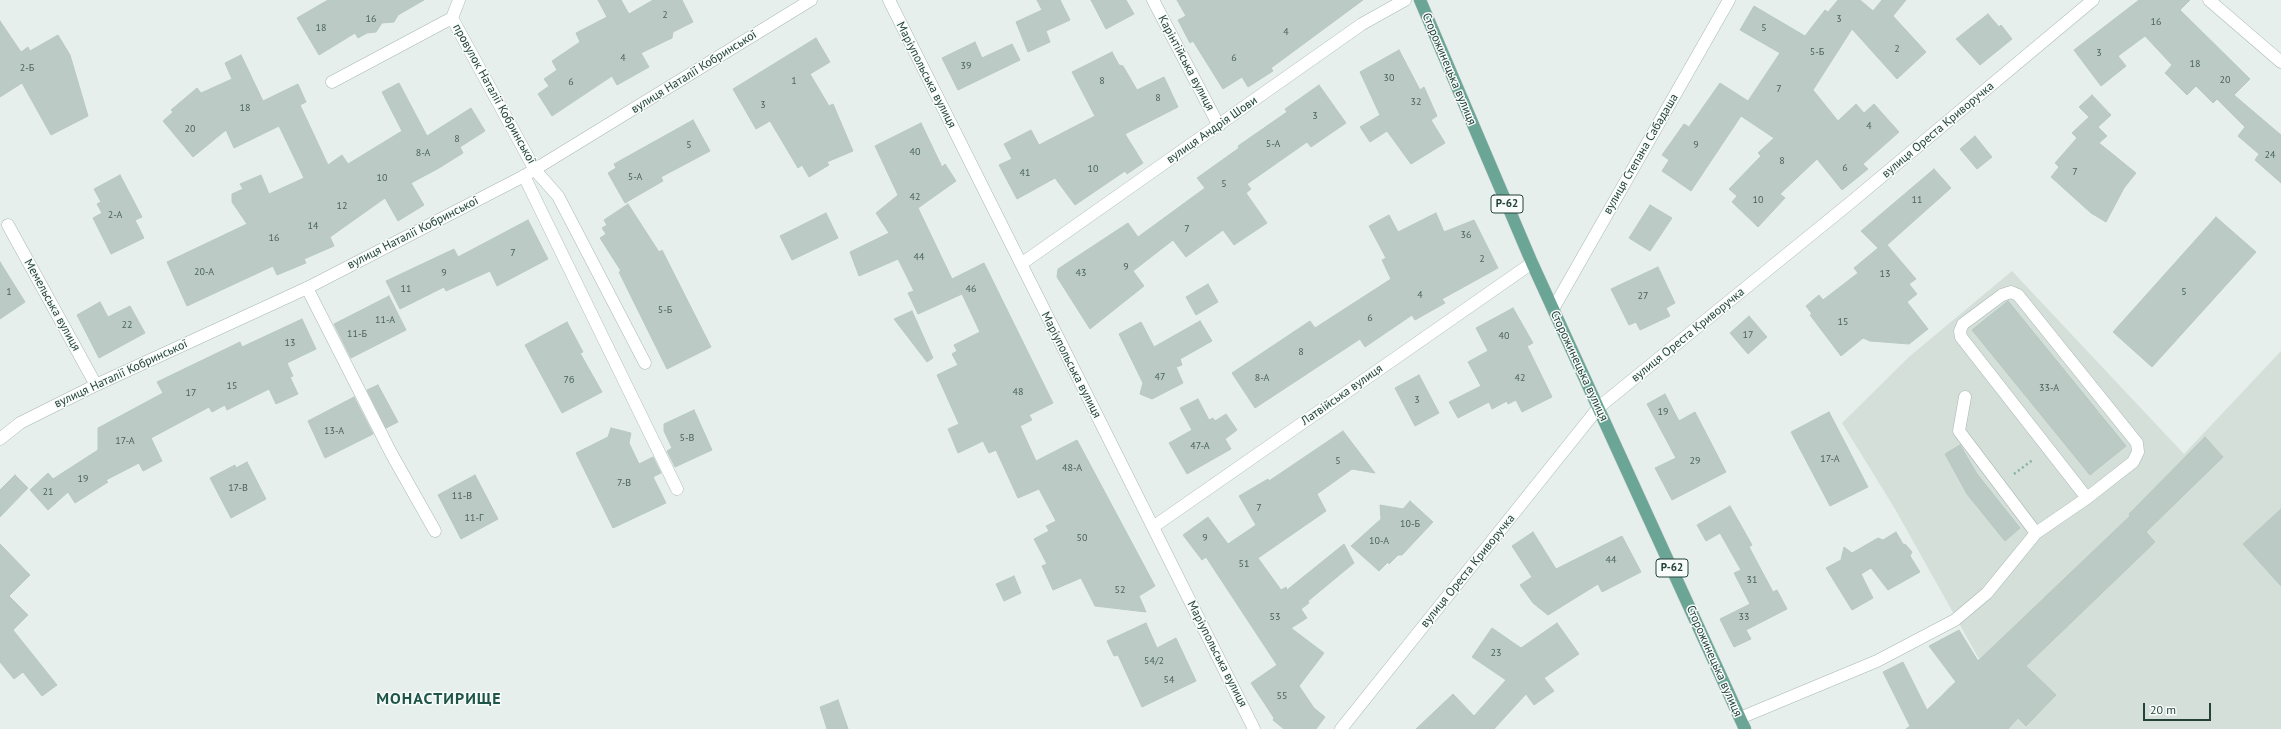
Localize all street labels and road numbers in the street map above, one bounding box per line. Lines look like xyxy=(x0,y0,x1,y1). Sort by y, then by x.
street label: Сторожинецька вулиця xyxy=(1419,11,1479,127)
street label: Карінтійська вулиця xyxy=(1155,13,1217,113)
street label: Маріупольська вулиця xyxy=(893,20,959,130)
street label: провулок Наталії Кобринської xyxy=(449,21,539,167)
street label: вулиця Наталії Кобринської xyxy=(629,27,759,117)
street label: вулиця Ореста Криворучка xyxy=(1879,79,1997,181)
street label: вулиця Степана Сабадаша xyxy=(1601,91,1681,217)
street label: вулиця Андрія Шови xyxy=(1164,93,1260,167)
street label: вулиця Наталії Кобринської xyxy=(345,194,481,272)
road number: Р-62 xyxy=(1491,195,1523,213)
street label: Мемельська вулиця xyxy=(21,257,83,353)
street label: вулиця Ореста Криворучка xyxy=(1628,285,1748,385)
street label: Сторожинецька вулиця xyxy=(1547,308,1611,424)
street label: Маріупольська вулиця xyxy=(1038,310,1104,420)
street label: вулиця Наталії Кобринської xyxy=(52,337,190,411)
street label: Латвійська вулиця xyxy=(1299,362,1385,428)
street label: вулиця Ореста Криворучка xyxy=(1418,511,1518,631)
road number: Р-62 xyxy=(1656,559,1688,577)
street label: Маріупольська вулиця xyxy=(1184,599,1250,709)
street label: Сторожинецька вулиця xyxy=(1683,603,1745,719)

